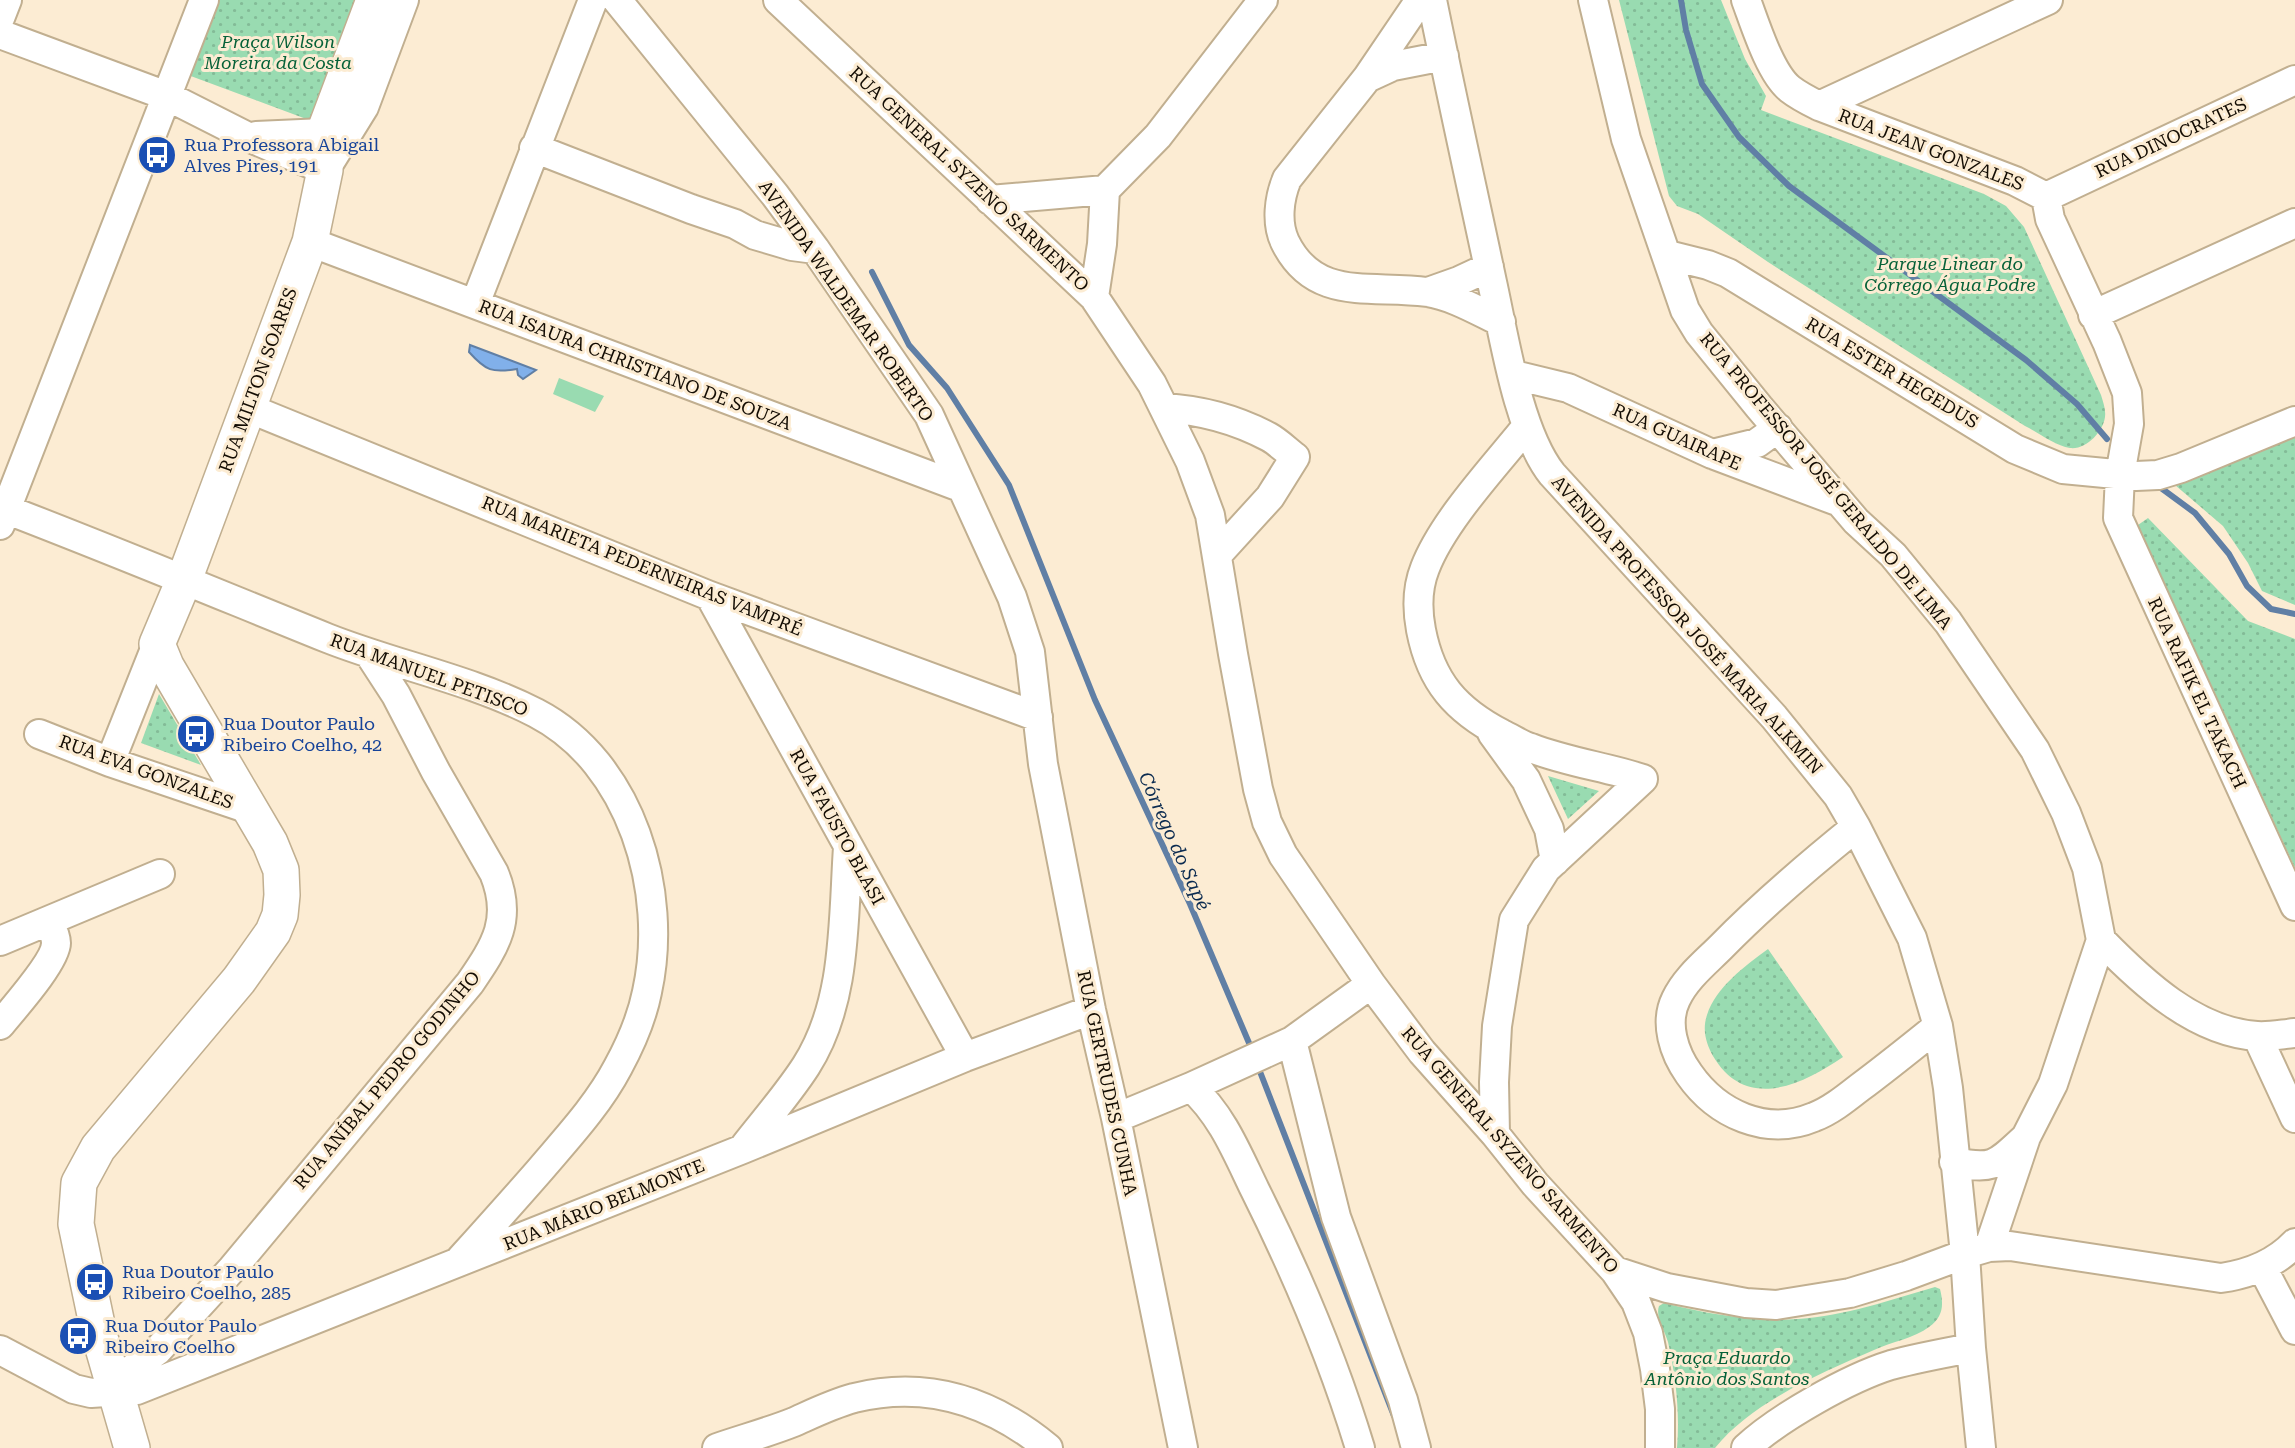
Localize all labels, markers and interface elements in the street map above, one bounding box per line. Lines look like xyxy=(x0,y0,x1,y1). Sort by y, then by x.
park label: Praça Wilson Moreira da Costa xyxy=(203,31,352,73)
street label: RUA GENERAL SYZENO SARMENTO xyxy=(845,62,1093,295)
street label: RUA DINOCRATES xyxy=(2092,93,2250,182)
street label: RUA JEAN GONZALES xyxy=(1836,104,2027,195)
bus stop icon: Rua Professora Abigail Alves Pires, 191 xyxy=(136,134,178,176)
place label: Rua Professora Abigail Alves Pires, 191 xyxy=(184,134,379,176)
street label: AVENIDA WALDEMAR ROBERTO xyxy=(755,176,938,425)
park label: Parque Linear do Córrego Água Podre xyxy=(1864,253,2036,295)
street label: RUA MILTON SOARES xyxy=(214,285,301,475)
street label: RUA ISAURA CHRISTIANO DE SOUZA xyxy=(476,295,795,434)
street label: RUA ESTER HEGEDUS xyxy=(1802,313,1982,432)
street label: RUA PROFESSOR JOSÉ GERALDO DE LIMA xyxy=(1696,328,1957,634)
street label: RUA GUAIRAPE xyxy=(1610,399,1745,474)
street label: AVENIDA PROFESSOR JOSÉ MARIA ALKMIN xyxy=(1548,471,1827,778)
street label: RUA MARIETA PEDERNEIRAS VAMPRÉ xyxy=(479,491,805,640)
street label: RUA RAFIK EL TAKACH xyxy=(2144,594,2251,792)
street label: RUA MANUEL PETISCO xyxy=(327,629,531,720)
bus stop icon: Rua Doutor Paulo Ribeiro Coelho, 42 xyxy=(175,713,217,755)
place label: Rua Doutor Paulo Ribeiro Coelho, 42 xyxy=(223,713,382,755)
street label: RUA EVA GONZALES xyxy=(56,730,236,813)
street label: RUA FAUSTO BLASI xyxy=(786,745,889,908)
water label: Córrego do Sapé xyxy=(1134,769,1215,914)
street label: RUA ANÍBAL PEDRO GODINHO xyxy=(289,966,484,1193)
street label: RUA GERTRUDES CUNHA xyxy=(1073,968,1142,1198)
street label: RUA GENERAL SYZENO SARMENTO xyxy=(1398,1022,1623,1277)
street label: RUA MÁRIO BELMONTE xyxy=(500,1155,707,1255)
bus stop icon: Rua Doutor Paulo Ribeiro Coelho, 285 xyxy=(74,1261,116,1303)
place label: Rua Doutor Paulo Ribeiro Coelho, 285 xyxy=(122,1261,291,1303)
bus stop icon: Rua Doutor Paulo Ribeiro Coelho xyxy=(57,1315,99,1357)
place label: Rua Doutor Paulo Ribeiro Coelho xyxy=(105,1315,257,1357)
park label: Praça Eduardo Antônio dos Santos xyxy=(1644,1347,1810,1389)

